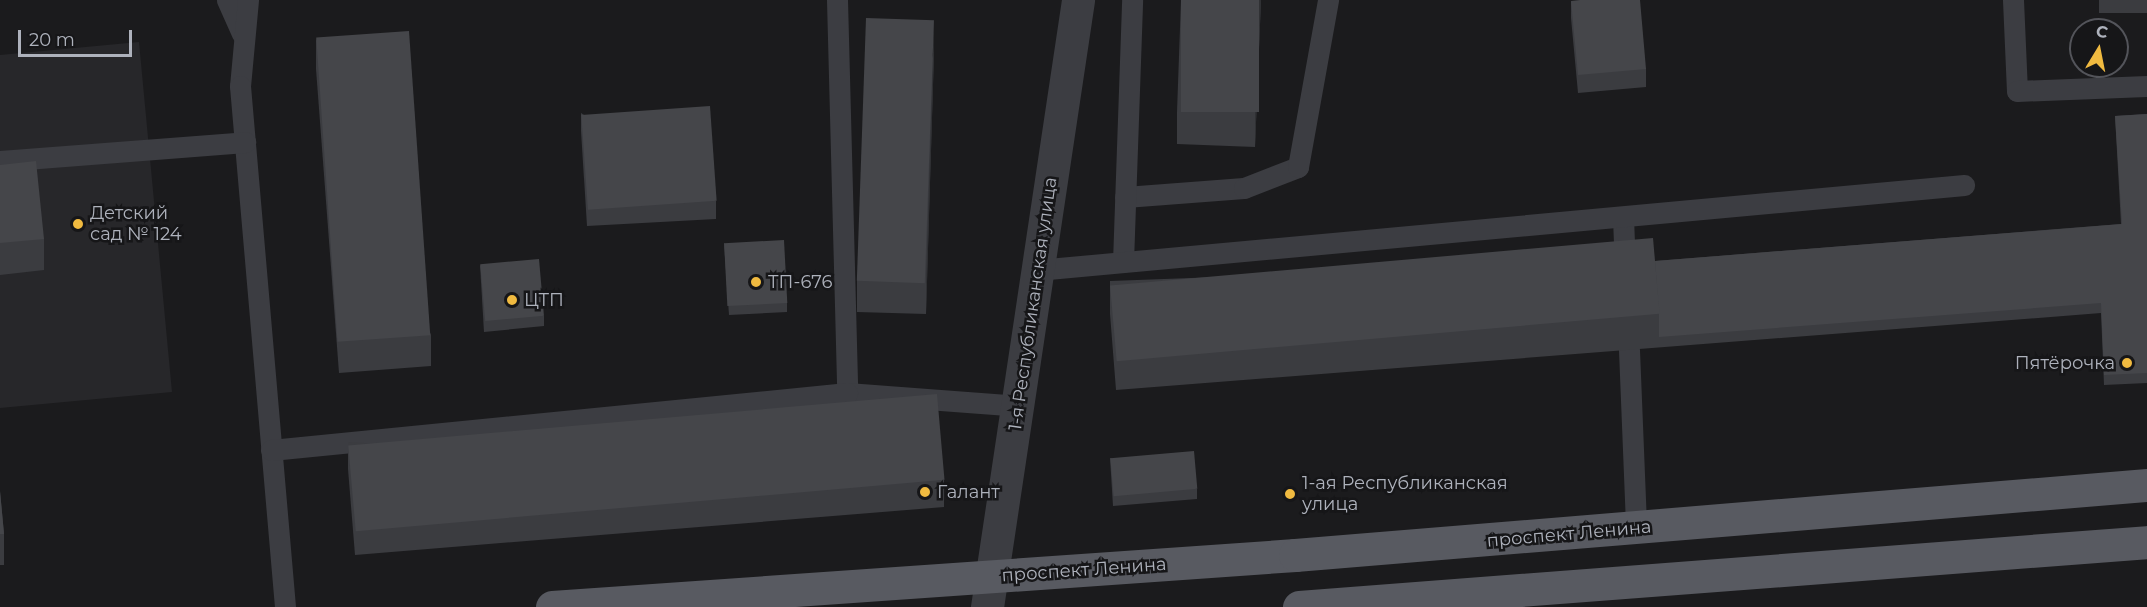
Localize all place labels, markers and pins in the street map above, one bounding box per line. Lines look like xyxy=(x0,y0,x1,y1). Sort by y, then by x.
place label: Детский сад № 124 xyxy=(90,203,182,246)
marker: Детский сад № 124 xyxy=(71,217,85,231)
place label: ТП-676 xyxy=(768,271,832,293)
marker: ТП-676 xyxy=(749,275,763,289)
place label: ЦТП xyxy=(524,289,564,311)
marker: ЦТП xyxy=(505,293,519,307)
place label: Пятёрочка xyxy=(2015,352,2115,374)
marker: Пятёрочка xyxy=(2120,356,2134,370)
place label: 1-ая Республиканская улица xyxy=(1302,473,1508,516)
place label: Галант xyxy=(937,481,1000,503)
marker: Галант xyxy=(918,485,932,499)
marker: 1-ая Республиканская улица xyxy=(1283,487,1297,501)

